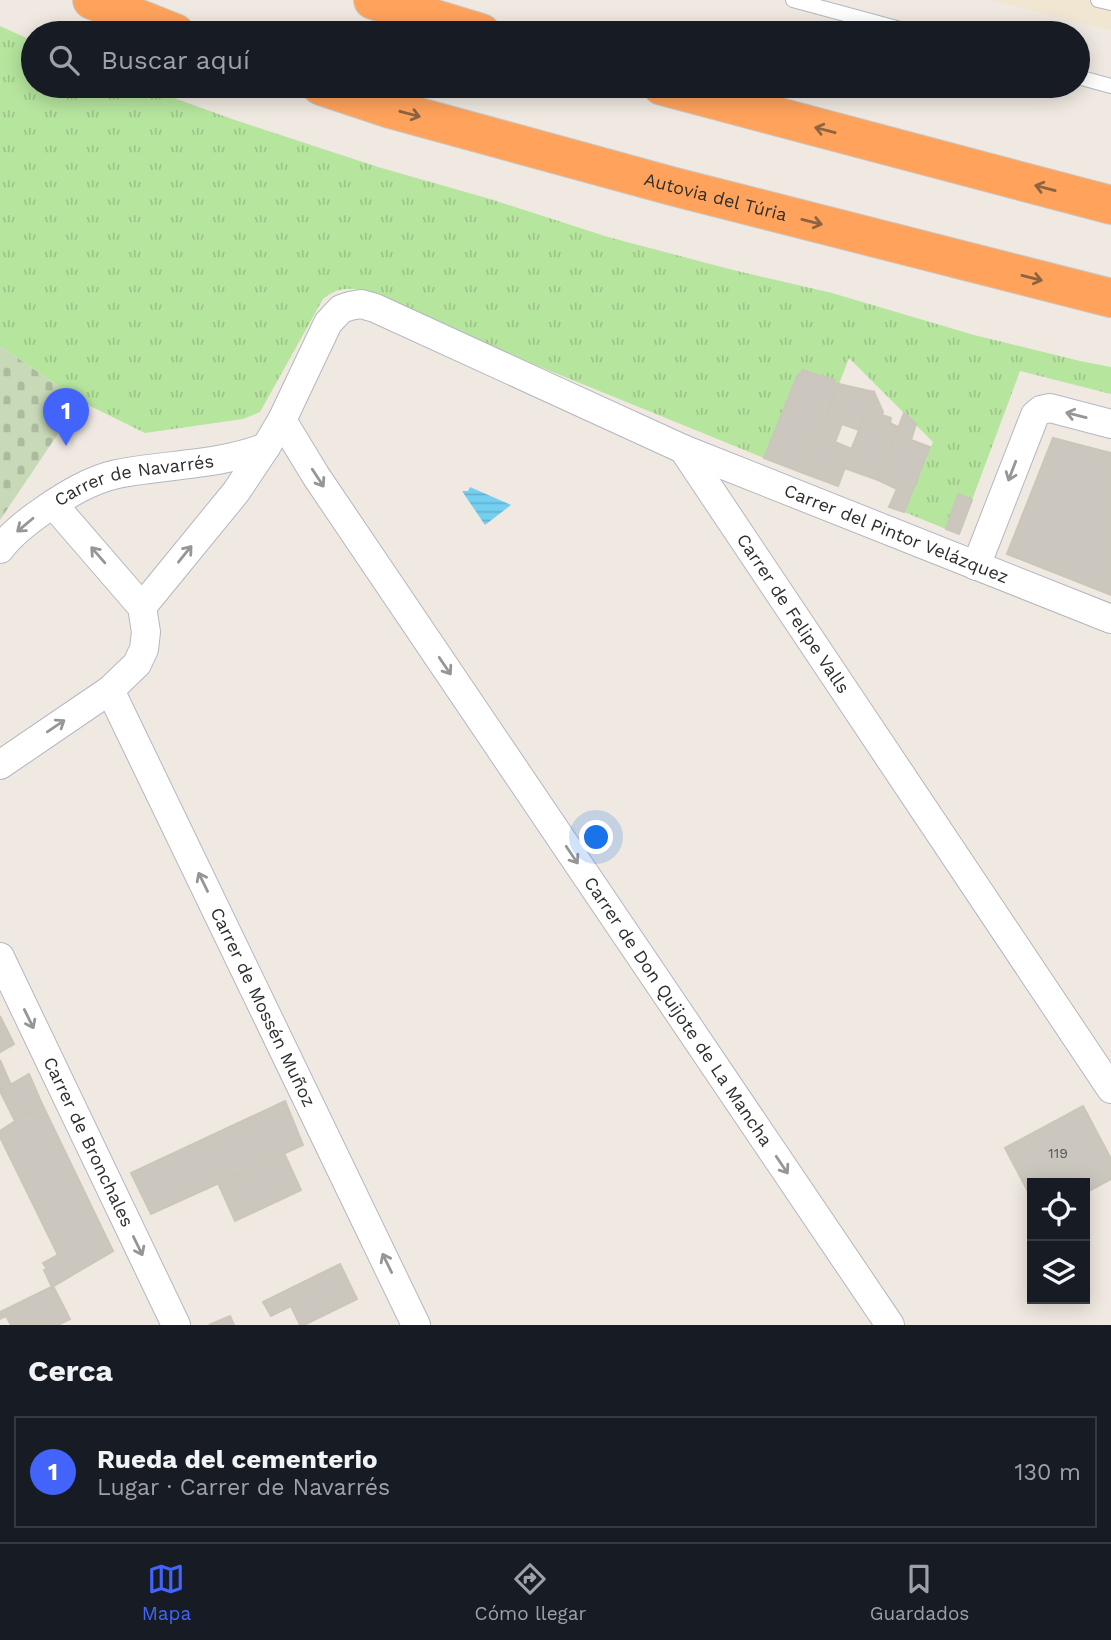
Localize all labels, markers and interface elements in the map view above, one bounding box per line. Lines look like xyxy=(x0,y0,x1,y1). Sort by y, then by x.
search box xyxy=(21,21,1090,98)
icon: search xyxy=(45,41,83,79)
text: Buscar aquí xyxy=(101,45,250,75)
one-way arrow xyxy=(398,108,420,121)
one-way arrow xyxy=(814,123,837,136)
street label: Autovia del Túria xyxy=(642,168,789,225)
one-way arrow xyxy=(1034,181,1057,194)
one-way arrow xyxy=(800,216,823,229)
one-way arrow xyxy=(1021,272,1043,285)
pin: 1 xyxy=(43,388,89,446)
one-way arrow xyxy=(1065,408,1088,421)
street label: Carrer de Navarrés xyxy=(50,450,215,510)
one-way arrow xyxy=(1005,459,1018,481)
one-way arrow xyxy=(310,468,325,487)
street label: Carrer del Pintor Velázquez xyxy=(781,479,1012,587)
one-way arrow xyxy=(16,517,34,533)
street label: Carrer de Felipe Valls xyxy=(733,530,854,697)
one-way arrow xyxy=(177,545,193,563)
one-way arrow xyxy=(90,547,106,565)
one-way arrow xyxy=(438,656,452,676)
one-way arrow xyxy=(46,719,65,733)
your location xyxy=(579,820,613,854)
one-way arrow xyxy=(565,845,579,864)
one-way arrow xyxy=(196,872,210,893)
street label: Carrer de Don Quijote de La Mancha xyxy=(580,873,777,1150)
street label: Carrer de Mossén Muñoz xyxy=(206,904,320,1110)
one-way arrow xyxy=(23,1008,37,1029)
street label: Carrer de Bronchales xyxy=(39,1053,138,1230)
house number: 119 xyxy=(1048,1145,1068,1161)
one-way arrow xyxy=(775,1155,789,1174)
map controls xyxy=(1027,1178,1090,1304)
button: locate xyxy=(1027,1178,1090,1241)
one-way arrow xyxy=(132,1235,145,1256)
button: layers xyxy=(1027,1241,1090,1304)
one-way arrow xyxy=(379,1253,392,1274)
text: Cerca xyxy=(28,1353,113,1388)
text: Rueda del cementerio xyxy=(97,1444,378,1474)
text: 1 xyxy=(48,1459,58,1486)
text: 130 m xyxy=(1015,1459,1081,1486)
text: Lugar · Carrer de Navarrés xyxy=(97,1474,390,1501)
tab: Mapa xyxy=(142,1560,191,1625)
tab: Cómo llegar xyxy=(475,1560,586,1625)
tab: Guardados xyxy=(870,1560,969,1625)

